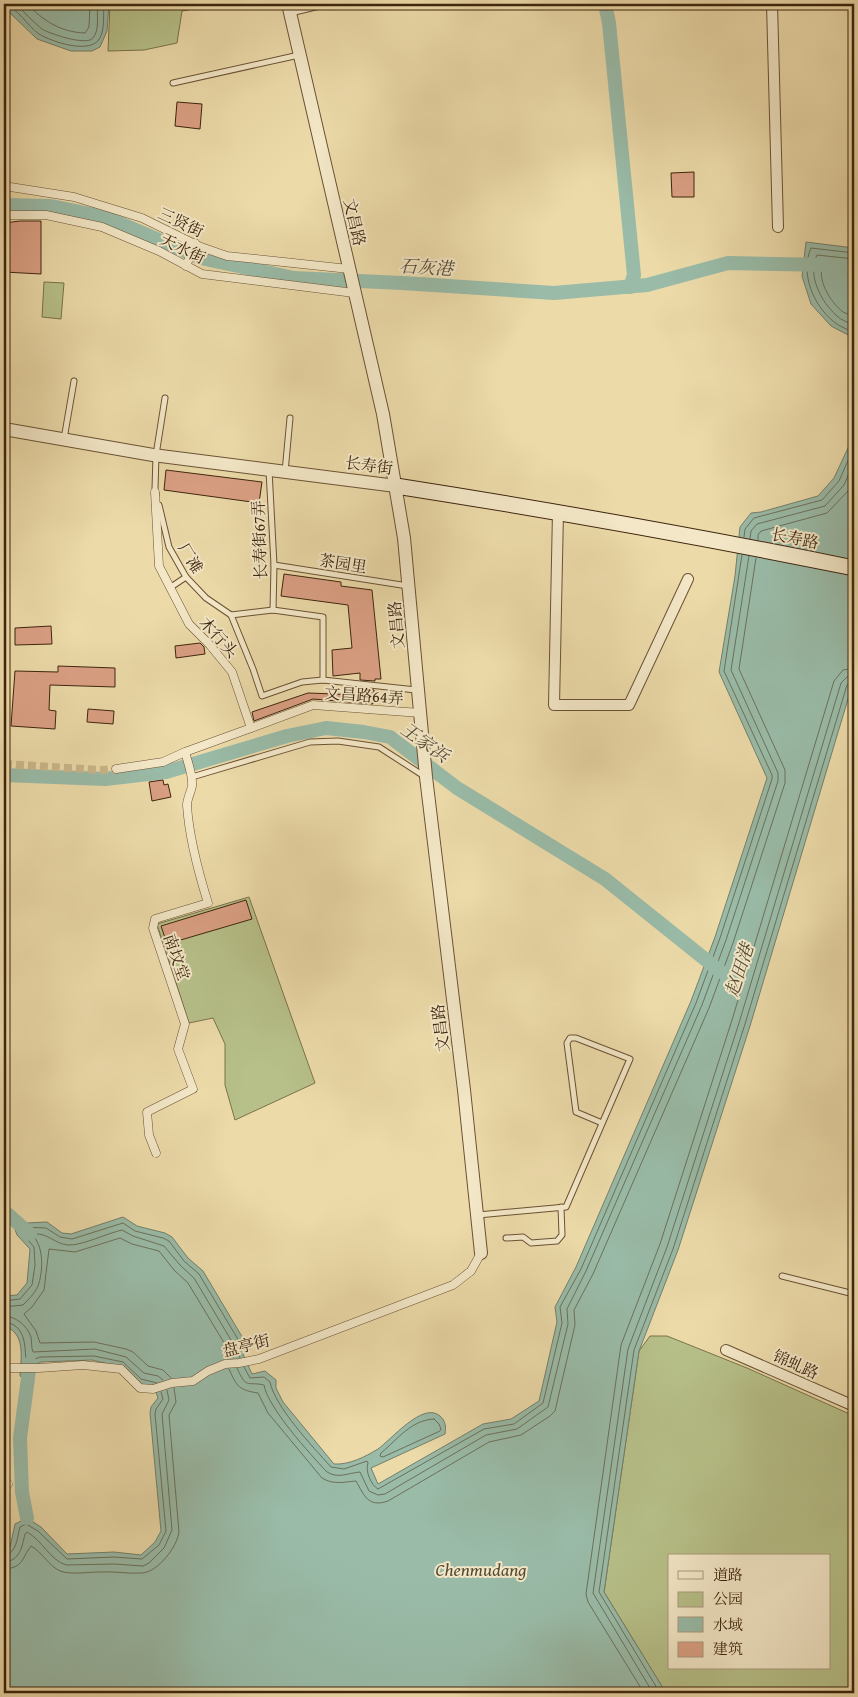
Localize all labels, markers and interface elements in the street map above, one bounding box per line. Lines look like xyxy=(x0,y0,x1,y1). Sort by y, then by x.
street label: 文昌路 xyxy=(338,196,372,248)
street label: 三贤街 xyxy=(154,201,208,243)
street label: 天水街 xyxy=(156,227,210,269)
water label: 石灰港 xyxy=(398,252,456,282)
street label: 长寿街 xyxy=(344,450,394,480)
street label: 长寿街67弄 xyxy=(246,500,272,580)
street label: 长寿路 xyxy=(769,522,821,554)
street label: 厂滩 xyxy=(172,538,210,578)
street label: 茶园里 xyxy=(317,547,369,579)
street label: 文昌路 xyxy=(382,600,410,650)
street label: 木行头 xyxy=(194,611,244,663)
street label: 文昌路64弄 xyxy=(324,680,404,710)
water label: 王家浜 xyxy=(395,715,456,770)
street label: 南坟堂 xyxy=(158,930,196,984)
water label: 赵田港 xyxy=(718,938,761,1000)
street label: 文昌路 xyxy=(425,1003,455,1053)
street label: 盘亭街 xyxy=(220,1328,272,1362)
street label: 锦虬路 xyxy=(769,1343,823,1385)
legend xyxy=(668,1554,830,1670)
water label: Chenmudang xyxy=(436,1556,526,1583)
text: 道路 xyxy=(713,1564,743,1585)
text: 公园 xyxy=(713,1588,743,1609)
text: 水域 xyxy=(713,1614,743,1635)
text: 建筑 xyxy=(713,1638,743,1659)

